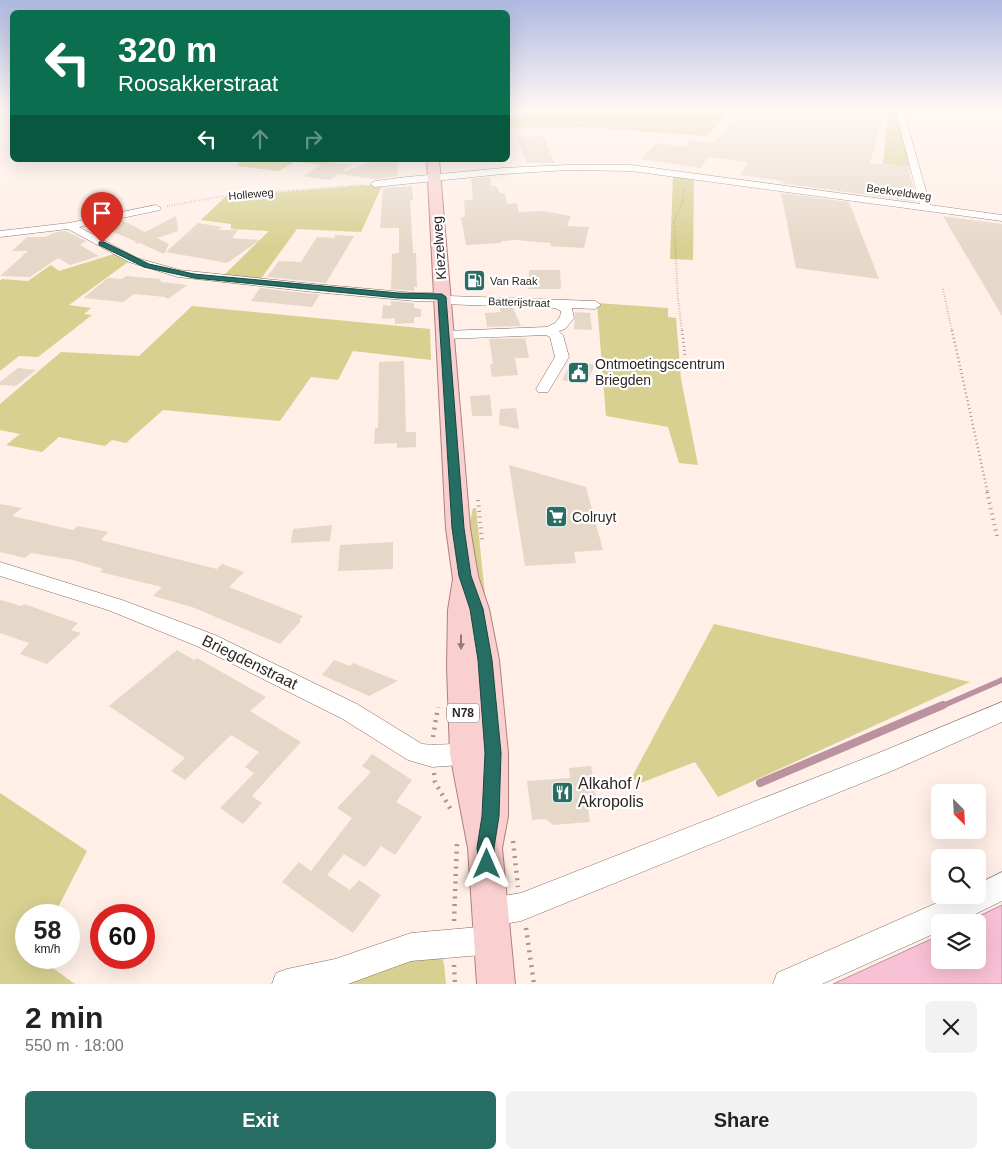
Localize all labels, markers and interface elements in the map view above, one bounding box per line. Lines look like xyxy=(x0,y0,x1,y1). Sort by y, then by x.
icon: left xyxy=(35,30,100,95)
text: 320 m xyxy=(118,30,217,69)
text: Roosakkerstraat xyxy=(118,71,278,96)
icon: left xyxy=(193,125,221,153)
icon: ahead xyxy=(246,125,274,153)
icon: right xyxy=(299,125,327,153)
street label: Beekveldweg xyxy=(866,182,932,202)
street label: Holleweg xyxy=(228,186,274,202)
pin xyxy=(81,192,123,243)
icon: arrive xyxy=(88,199,116,227)
street label: Kiezelweg xyxy=(429,216,449,280)
fuel station icon: Van Raak xyxy=(462,269,486,293)
place label: Van Raak xyxy=(490,275,538,287)
street label: Batterijstraat xyxy=(488,295,550,309)
place label: Ontmoetingscentrum Briegden xyxy=(595,356,725,388)
public building icon: Ontmoetingscentrum Briegden xyxy=(567,360,591,384)
supermarket icon: Colruyt xyxy=(544,505,568,529)
place label: Colruyt xyxy=(572,509,616,525)
street label: Briegdenstraat xyxy=(200,632,301,693)
one-way arrow xyxy=(457,634,465,650)
road number: N78 xyxy=(447,704,479,722)
place label: Alkahof / Akropolis xyxy=(578,775,644,810)
restaurant icon: Alkahof / Akropolis xyxy=(550,780,574,804)
north arrow xyxy=(931,784,986,839)
map controls xyxy=(931,784,986,969)
position arrow xyxy=(460,837,512,889)
button: search xyxy=(931,849,986,904)
speed limit sign: 60 xyxy=(90,904,155,969)
button: layers xyxy=(931,914,986,969)
text: 58 xyxy=(34,916,61,944)
text: km/h xyxy=(34,942,61,956)
text: 2 min xyxy=(25,1001,103,1034)
button: close xyxy=(925,1001,977,1053)
text: 550 m · 18:00 xyxy=(25,1037,124,1054)
button: Exit xyxy=(25,1091,496,1149)
button: Share xyxy=(506,1091,977,1149)

